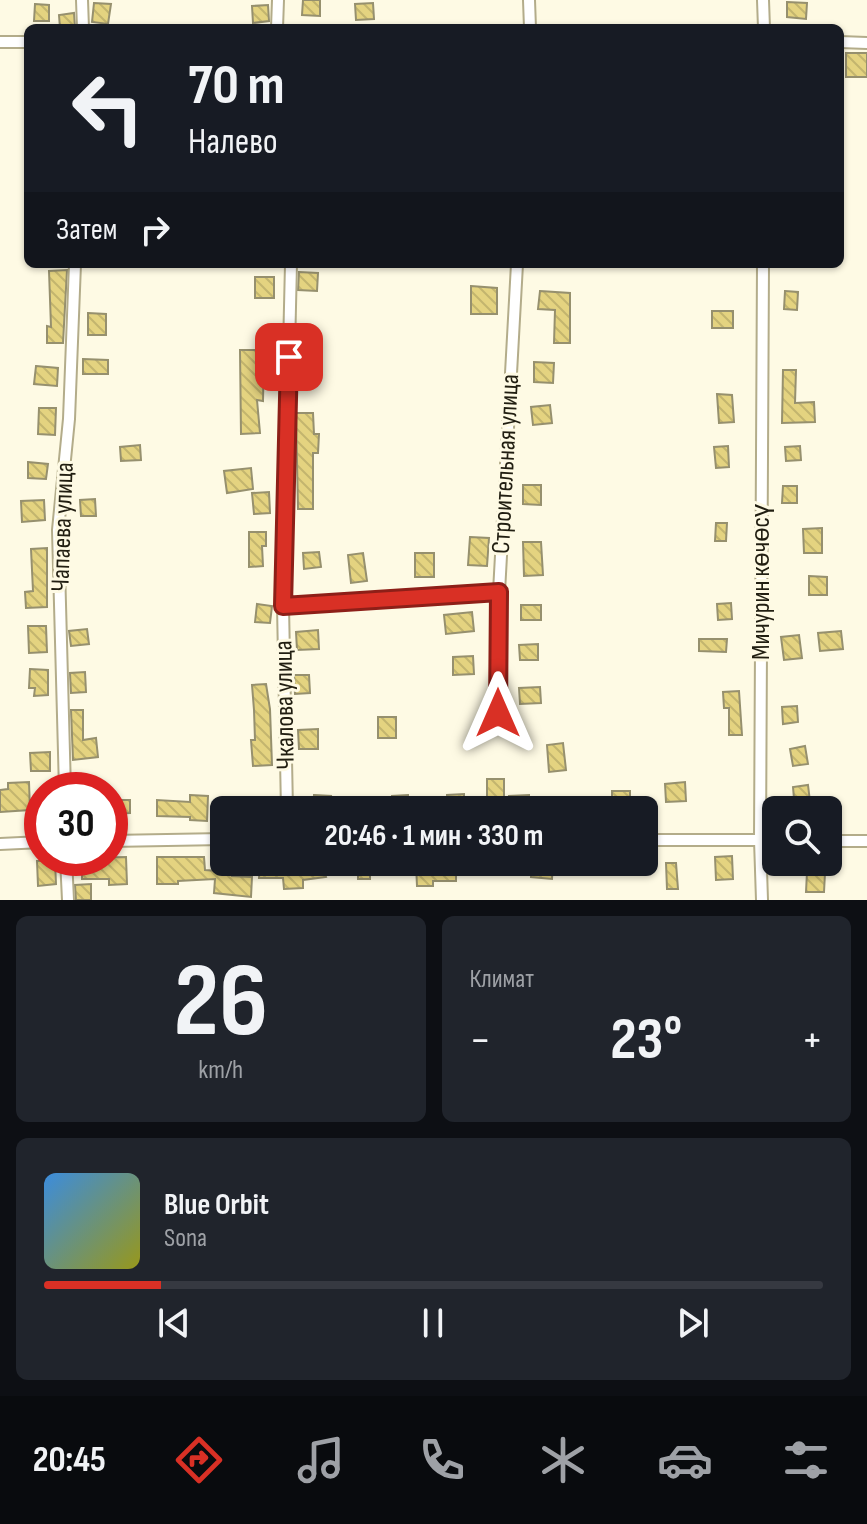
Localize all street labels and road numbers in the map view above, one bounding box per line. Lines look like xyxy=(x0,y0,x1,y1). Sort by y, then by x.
street label: Строительная улица xyxy=(486,373,526,555)
street label: Чапаева улица xyxy=(45,462,81,592)
street label: Мичурин көчөсү xyxy=(746,504,777,660)
street label: Чкалова улица xyxy=(268,640,302,770)

